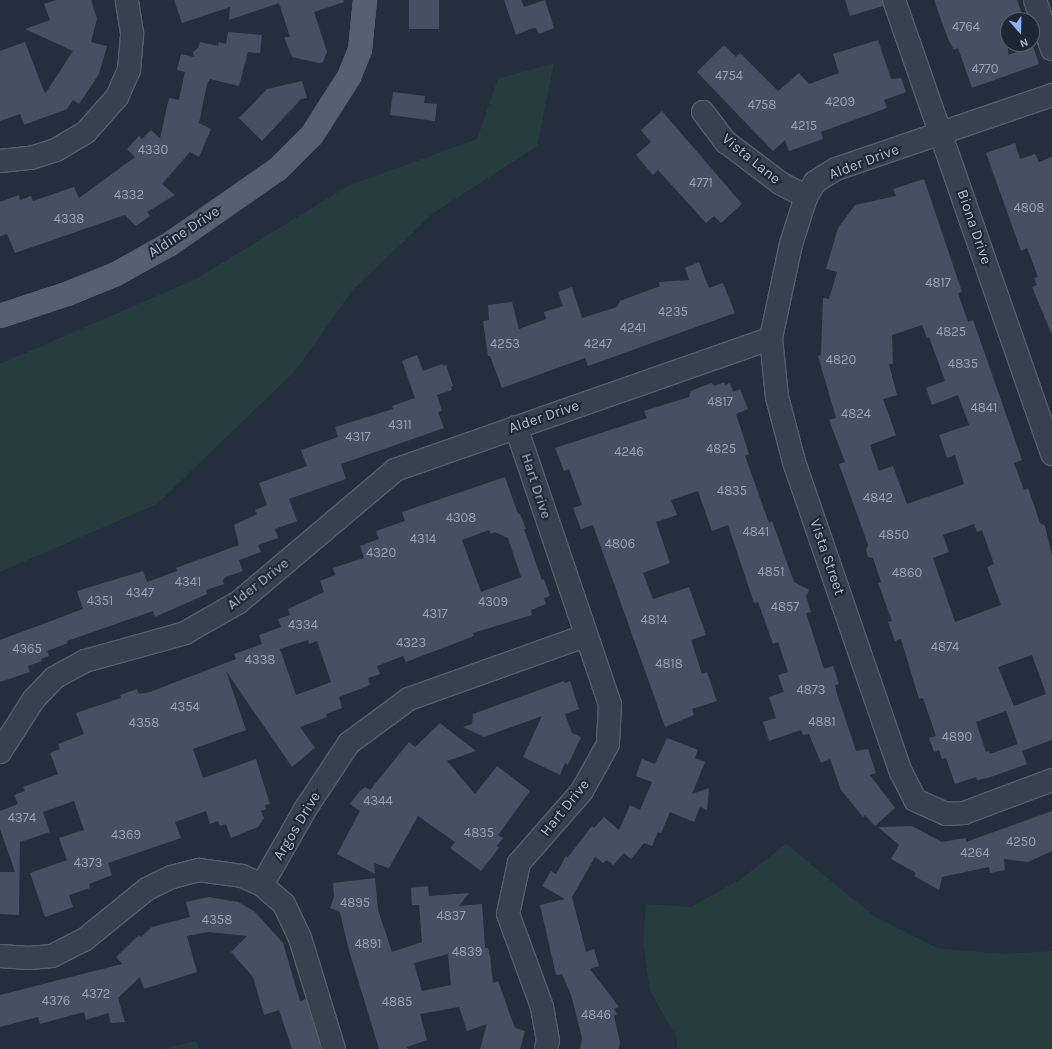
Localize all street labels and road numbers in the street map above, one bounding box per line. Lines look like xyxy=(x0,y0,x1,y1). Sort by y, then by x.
street label: Vista Lane xyxy=(718,130,784,188)
street label: Alder Drive xyxy=(827,140,901,184)
street label: Biona Drive xyxy=(953,187,995,267)
street label: Aldine Drive xyxy=(145,202,223,262)
street label: Alder Drive xyxy=(506,397,582,437)
street label: Hart Drive xyxy=(517,451,555,521)
street label: Vista Street xyxy=(806,517,848,597)
street label: Alder Drive xyxy=(224,554,292,614)
street label: Hart Drive xyxy=(537,776,593,840)
street label: Argos Drive xyxy=(269,788,325,864)

